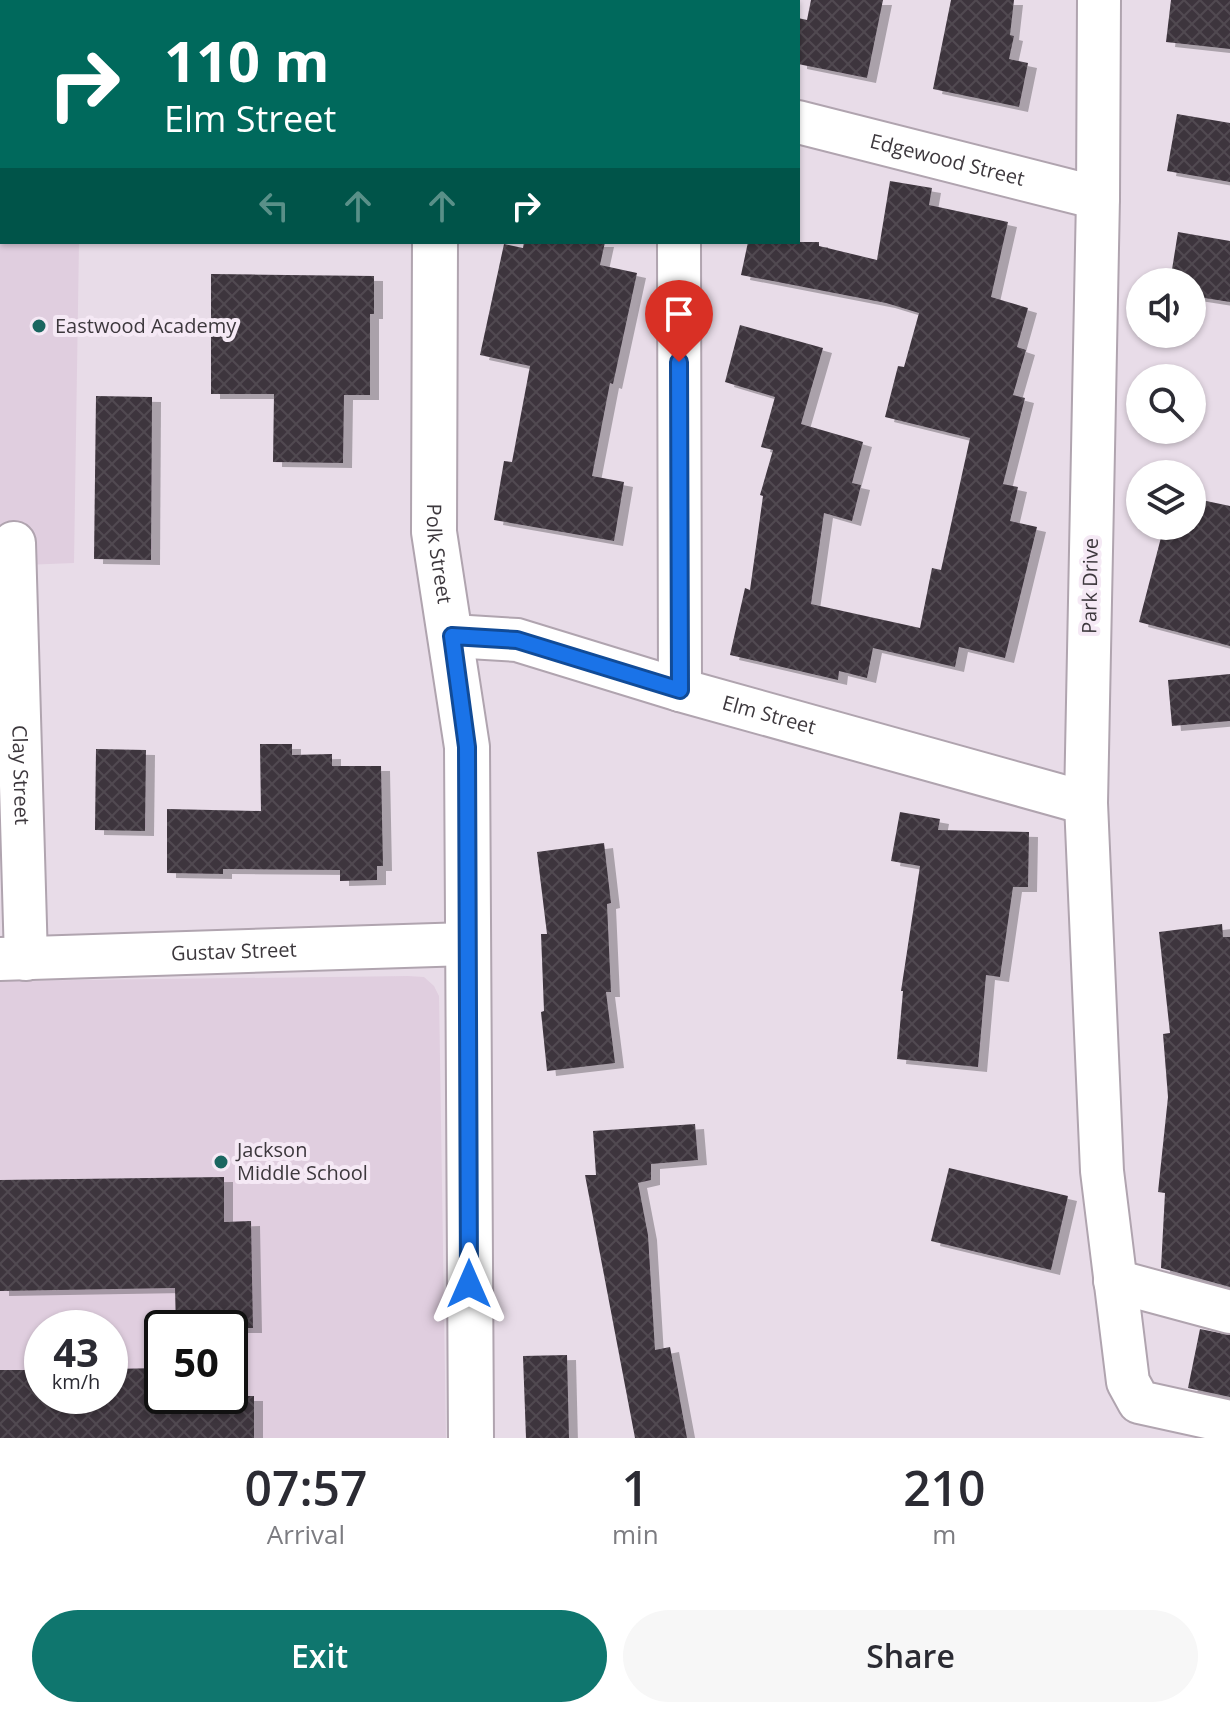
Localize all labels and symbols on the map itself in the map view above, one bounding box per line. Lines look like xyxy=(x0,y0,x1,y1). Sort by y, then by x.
street label: Edgewood Street xyxy=(867,127,1027,192)
pin xyxy=(645,280,713,362)
place label: Eastwood Academy xyxy=(55,312,237,339)
marker: Eastwood Academy xyxy=(30,317,48,335)
street label: Polk Street xyxy=(421,504,459,606)
street label: Park Drive xyxy=(1075,538,1104,634)
street label: Elm Street xyxy=(719,688,819,740)
street label: Clay Street xyxy=(6,725,36,825)
street label: Gustav Street xyxy=(171,935,297,966)
place label: Jackson Middle School xyxy=(235,1136,368,1186)
marker: Jackson Middle School xyxy=(212,1153,230,1171)
position arrow xyxy=(427,1242,511,1326)
speed limit sign: 50 xyxy=(144,1310,248,1414)

